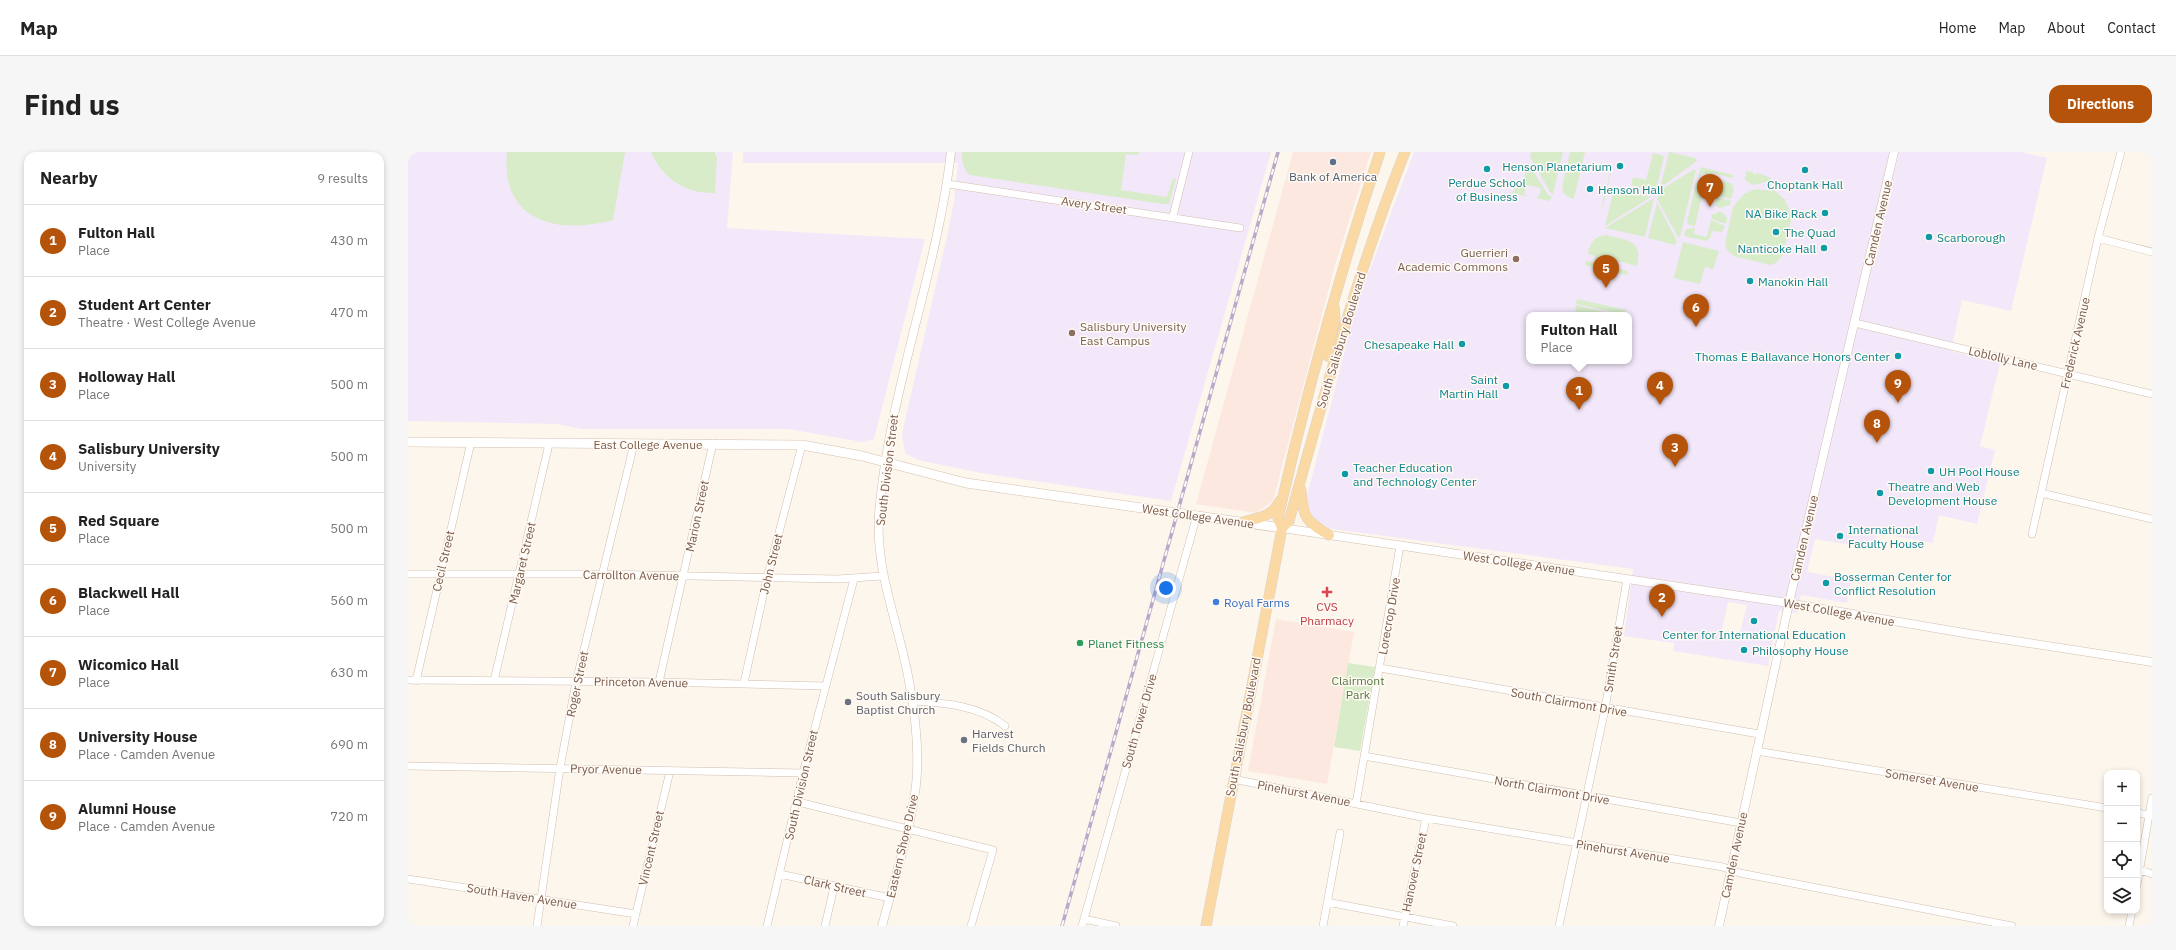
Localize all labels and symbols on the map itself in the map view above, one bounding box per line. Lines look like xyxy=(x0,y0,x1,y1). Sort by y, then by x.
marker: Bank of America xyxy=(1328,157,1338,167)
place label: Henson Planetarium xyxy=(1502,159,1612,174)
marker: Henson Planetarium xyxy=(1615,161,1625,171)
marker: Perdue School of Business xyxy=(1482,164,1492,174)
marker: Choptank Hall xyxy=(1800,165,1810,175)
place label: Bank of America xyxy=(1289,169,1378,184)
pin: 7 xyxy=(1697,174,1723,207)
place label: Perdue School of Business xyxy=(1448,175,1526,204)
place label: Choptank Hall xyxy=(1767,177,1843,192)
street label: Camden Avenue xyxy=(1861,178,1895,267)
place label: Henson Hall xyxy=(1598,182,1663,197)
marker: Henson Hall xyxy=(1585,184,1595,194)
street label: Avery Street xyxy=(1060,193,1128,217)
place label: NA Bike Rack xyxy=(1745,206,1818,221)
marker: NA Bike Rack xyxy=(1820,208,1830,218)
place label: The Quad xyxy=(1784,225,1836,240)
marker: The Quad xyxy=(1771,227,1781,237)
place label: Scarborough xyxy=(1937,230,2006,245)
marker: Scarborough xyxy=(1924,232,1934,242)
place label: Nanticoke Hall xyxy=(1737,241,1816,256)
marker: Nanticoke Hall xyxy=(1819,243,1829,253)
place label: Guerrieri Academic Commons xyxy=(1397,245,1508,274)
marker: Guerrieri Academic Commons xyxy=(1511,254,1521,264)
pin: 5 xyxy=(1593,255,1619,288)
street label: South Salisbury Boulevard xyxy=(1313,270,1369,410)
place label: Manokin Hall xyxy=(1758,274,1828,289)
marker: Manokin Hall xyxy=(1745,276,1755,286)
pin: 6 xyxy=(1683,294,1709,327)
street label: Frederick Avenue xyxy=(2057,295,2093,390)
place label: Salisbury University East Campus xyxy=(1080,319,1186,348)
marker: Salisbury University East Campus xyxy=(1067,328,1077,338)
place label: Chesapeake Hall xyxy=(1364,337,1454,352)
marker: Chesapeake Hall xyxy=(1457,339,1467,349)
street label: Loblolly Lane xyxy=(1967,343,2039,373)
place label: Thomas E Ballavance Honors Center xyxy=(1695,349,1891,364)
marker: Thomas E Ballavance Honors Center xyxy=(1893,351,1903,361)
pin: 9 xyxy=(1885,370,1911,403)
place label: Saint Martin Hall xyxy=(1439,372,1498,401)
pin: 4 xyxy=(1647,372,1673,405)
pin: 1 xyxy=(1566,377,1592,410)
marker: Saint Martin Hall xyxy=(1501,381,1511,391)
pin: 8 xyxy=(1864,410,1890,443)
street label: South Division Street xyxy=(873,413,901,527)
pin: 3 xyxy=(1662,434,1688,467)
street label: East College Avenue xyxy=(593,437,703,452)
place label: Teacher Education and Technology Center xyxy=(1353,460,1477,489)
place label: UH Pool House xyxy=(1939,464,2020,479)
marker: UH Pool House xyxy=(1926,466,1936,476)
marker: Teacher Education and Technology Center xyxy=(1340,469,1350,479)
street label: Marion Street xyxy=(682,479,712,553)
place label: Theatre and Web Development House xyxy=(1888,479,1998,508)
marker: Theatre and Web Development House xyxy=(1875,488,1885,498)
street label: Camden Avenue xyxy=(1787,493,1821,582)
street label: West College Avenue xyxy=(1141,501,1255,531)
street label: Margaret Street xyxy=(505,520,539,606)
place label: International Faculty House xyxy=(1848,522,1925,551)
street label: Cecil Street xyxy=(429,529,457,593)
marker: International Faculty House xyxy=(1835,531,1845,541)
street label: John Street xyxy=(756,532,786,596)
street label: West College Avenue xyxy=(1462,548,1576,578)
street label: Carrollton Avenue xyxy=(583,567,680,583)
place label: Bosserman Center for Conflict Resolution xyxy=(1834,569,1952,598)
street label: Lorecrop Drive xyxy=(1375,576,1403,656)
your location xyxy=(1156,578,1176,598)
marker: Bosserman Center for Conflict Resolution xyxy=(1821,578,1831,588)
pin: 2 xyxy=(1649,584,1675,617)
marker: CVS Pharmacy xyxy=(1322,587,1332,597)
place label: Royal Farms xyxy=(1224,595,1290,610)
street label: West College Avenue xyxy=(1782,595,1896,629)
marker: Royal Farms xyxy=(1211,597,1221,607)
place label: CVS Pharmacy xyxy=(1300,599,1354,628)
marker: Center for International Education xyxy=(1749,616,1759,626)
street label: Smith Street xyxy=(1600,625,1626,693)
place label: Center for International Education xyxy=(1662,627,1846,642)
place label: Planet Fitness xyxy=(1088,636,1164,651)
marker: Planet Fitness xyxy=(1075,638,1085,648)
place label: Philosophy House xyxy=(1752,643,1849,658)
marker: Philosophy House xyxy=(1739,645,1749,655)
street label: Roger Street xyxy=(563,650,591,718)
street label: South Salisbury Boulevard xyxy=(1222,656,1264,798)
street label: South Tower Drive xyxy=(1118,671,1160,770)
park label: Clairmont Park xyxy=(1332,673,1384,702)
street label: Princeton Avenue xyxy=(594,674,689,690)
street label: South Clairmont Drive xyxy=(1510,684,1629,720)
place label: South Salisbury Baptist Church xyxy=(856,688,940,717)
marker: South Salisbury Baptist Church xyxy=(843,697,853,707)
place label: Harvest Fields Church xyxy=(972,726,1045,755)
street label: South Division Street xyxy=(781,729,821,841)
marker: Harvest Fields Church xyxy=(959,735,969,745)
street label: Pryor Avenue xyxy=(570,761,642,777)
street label: Somerset Avenue xyxy=(1884,765,1980,795)
street label: North Clairmont Drive xyxy=(1493,772,1611,808)
street label: Pinehurst Avenue xyxy=(1256,777,1352,809)
street label: Eastern Shore Drive xyxy=(883,792,921,899)
street label: Vincent Street xyxy=(635,809,667,887)
street label: Camden Avenue xyxy=(1718,810,1751,899)
street label: Hanover Street xyxy=(1398,831,1430,913)
street label: Pinehurst Avenue xyxy=(1575,836,1671,866)
street label: Clark Street xyxy=(802,872,868,900)
street label: South Haven Avenue xyxy=(466,880,579,912)

